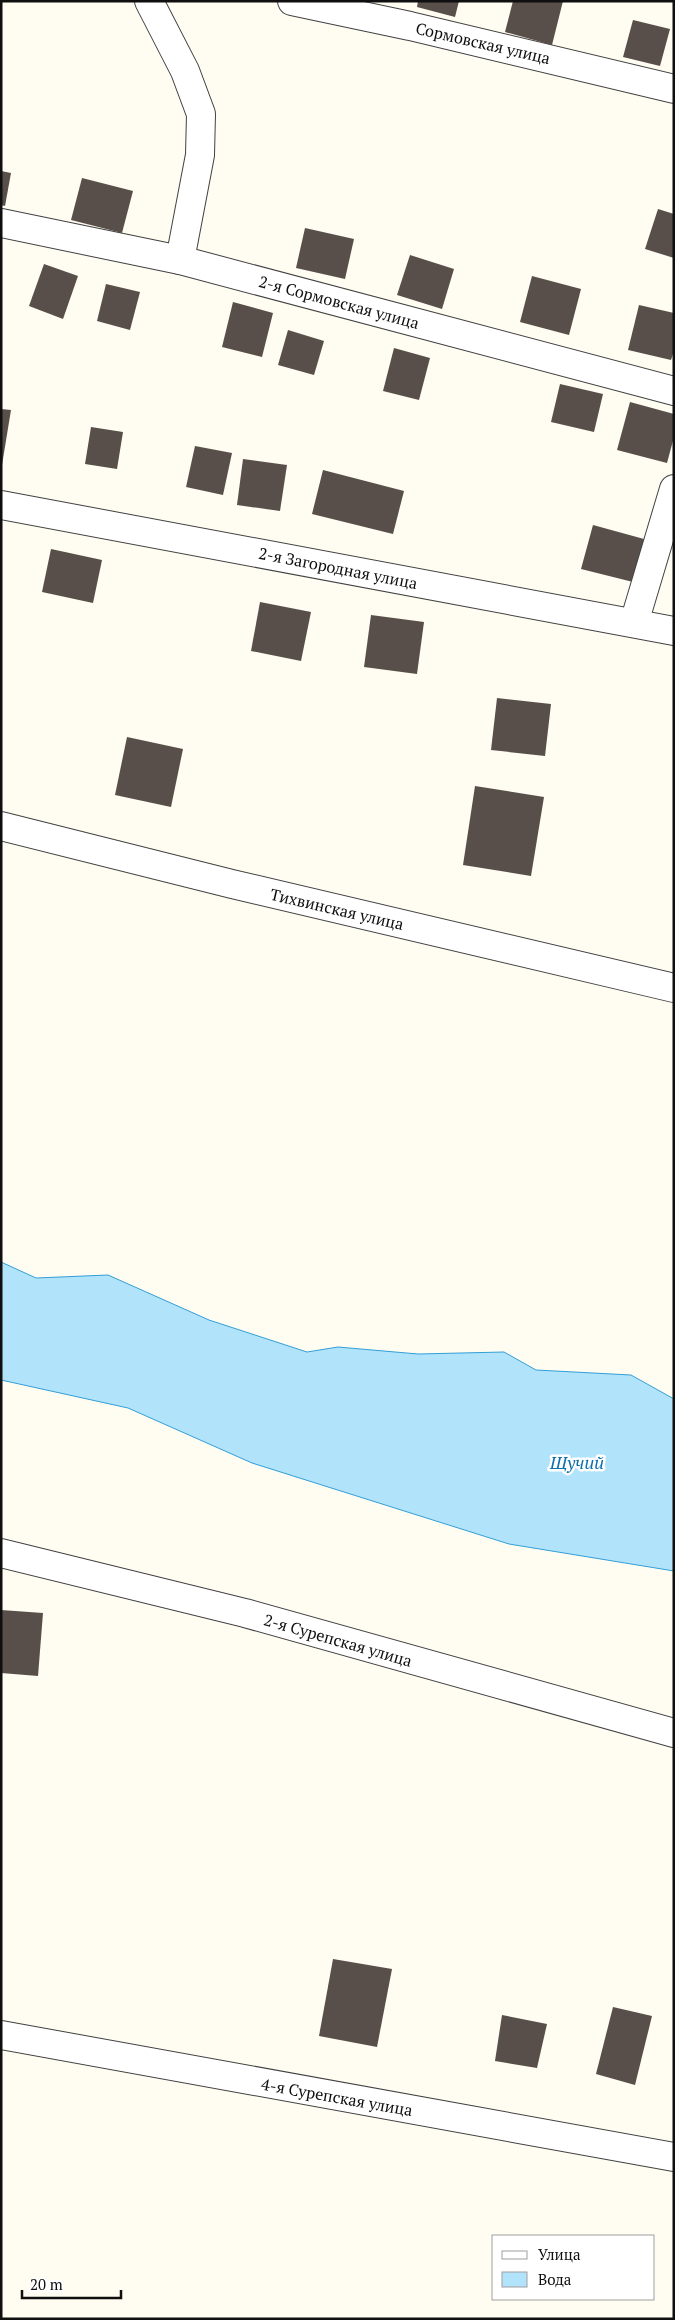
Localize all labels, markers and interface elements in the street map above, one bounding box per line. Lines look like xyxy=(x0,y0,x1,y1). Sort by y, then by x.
street label: Сормовская улица xyxy=(414,17,552,69)
street label: 2-я Сормовская улица xyxy=(256,270,422,334)
street label: 2-я Загородная улица xyxy=(257,542,419,594)
street label: Тихвинская улица xyxy=(268,883,406,935)
water label: Щучий xyxy=(549,1450,604,1474)
street label: 2-я Сурепская улица xyxy=(261,1608,415,1672)
street label: 4-я Сурепская улица xyxy=(260,2073,414,2121)
legend xyxy=(492,2235,655,2300)
text: Улица xyxy=(538,2244,581,2264)
scale bar xyxy=(22,2268,121,2300)
text: Вода xyxy=(538,2269,572,2289)
text: 20 m xyxy=(30,2274,63,2294)

